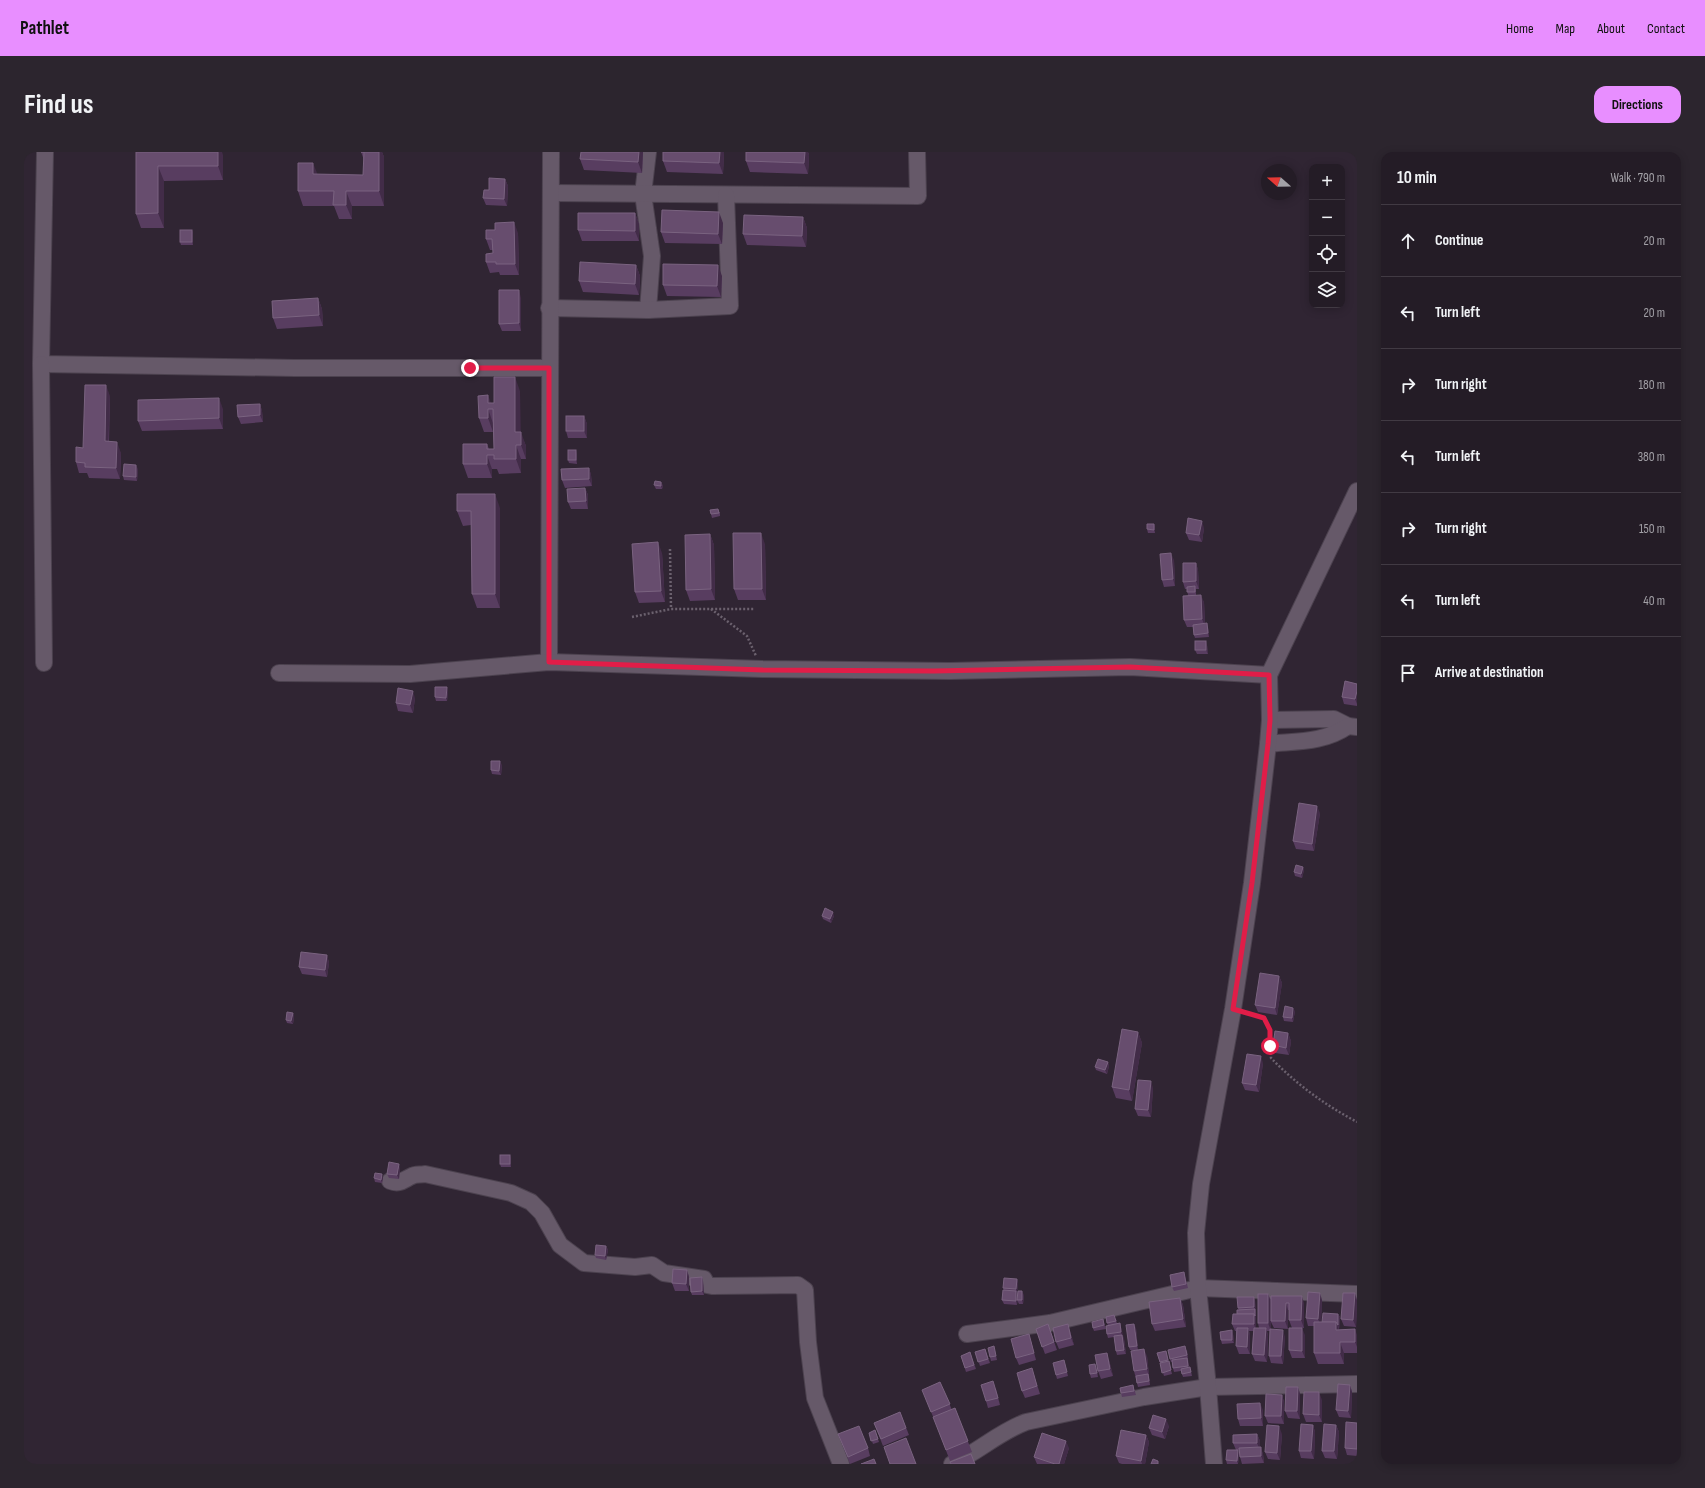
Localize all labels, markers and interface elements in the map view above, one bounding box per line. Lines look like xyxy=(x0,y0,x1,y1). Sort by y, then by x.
text: Pathlet xyxy=(20,17,69,40)
text: Home xyxy=(1506,20,1534,37)
text: Map xyxy=(1556,20,1575,37)
text: About xyxy=(1597,20,1625,37)
text: Contact xyxy=(1647,20,1685,37)
button: Directions xyxy=(1594,86,1681,123)
text: Find us xyxy=(24,88,93,121)
north arrow xyxy=(1261,164,1297,200)
map controls xyxy=(1309,164,1345,308)
button: + xyxy=(1309,164,1345,200)
text: 10 min xyxy=(1397,168,1437,188)
text: Walk · 790 m xyxy=(1611,170,1665,186)
button: − xyxy=(1309,200,1345,236)
icon: ahead xyxy=(1397,230,1419,252)
text: Continue xyxy=(1435,231,1484,250)
text: 20 m xyxy=(1643,233,1665,249)
button: locate xyxy=(1309,236,1345,272)
button: layers xyxy=(1309,272,1345,308)
icon: left xyxy=(1397,302,1419,324)
text: Turn left xyxy=(1435,303,1480,322)
text: 20 m xyxy=(1643,305,1665,321)
route end xyxy=(461,359,479,377)
icon: right xyxy=(1397,374,1419,396)
text: Turn right xyxy=(1435,375,1487,394)
text: 180 m xyxy=(1639,377,1665,393)
icon: left xyxy=(1397,446,1419,468)
text: Turn left xyxy=(1435,447,1480,466)
text: 380 m xyxy=(1638,449,1665,465)
icon: right xyxy=(1397,518,1419,540)
text: Turn right xyxy=(1435,519,1487,538)
text: 150 m xyxy=(1639,521,1665,537)
icon: left xyxy=(1397,590,1419,612)
text: Turn left xyxy=(1435,591,1480,610)
text: 40 m xyxy=(1643,593,1665,609)
icon: arrive xyxy=(1397,662,1419,684)
text: Arrive at destination xyxy=(1435,663,1544,682)
route start xyxy=(1261,1037,1279,1055)

